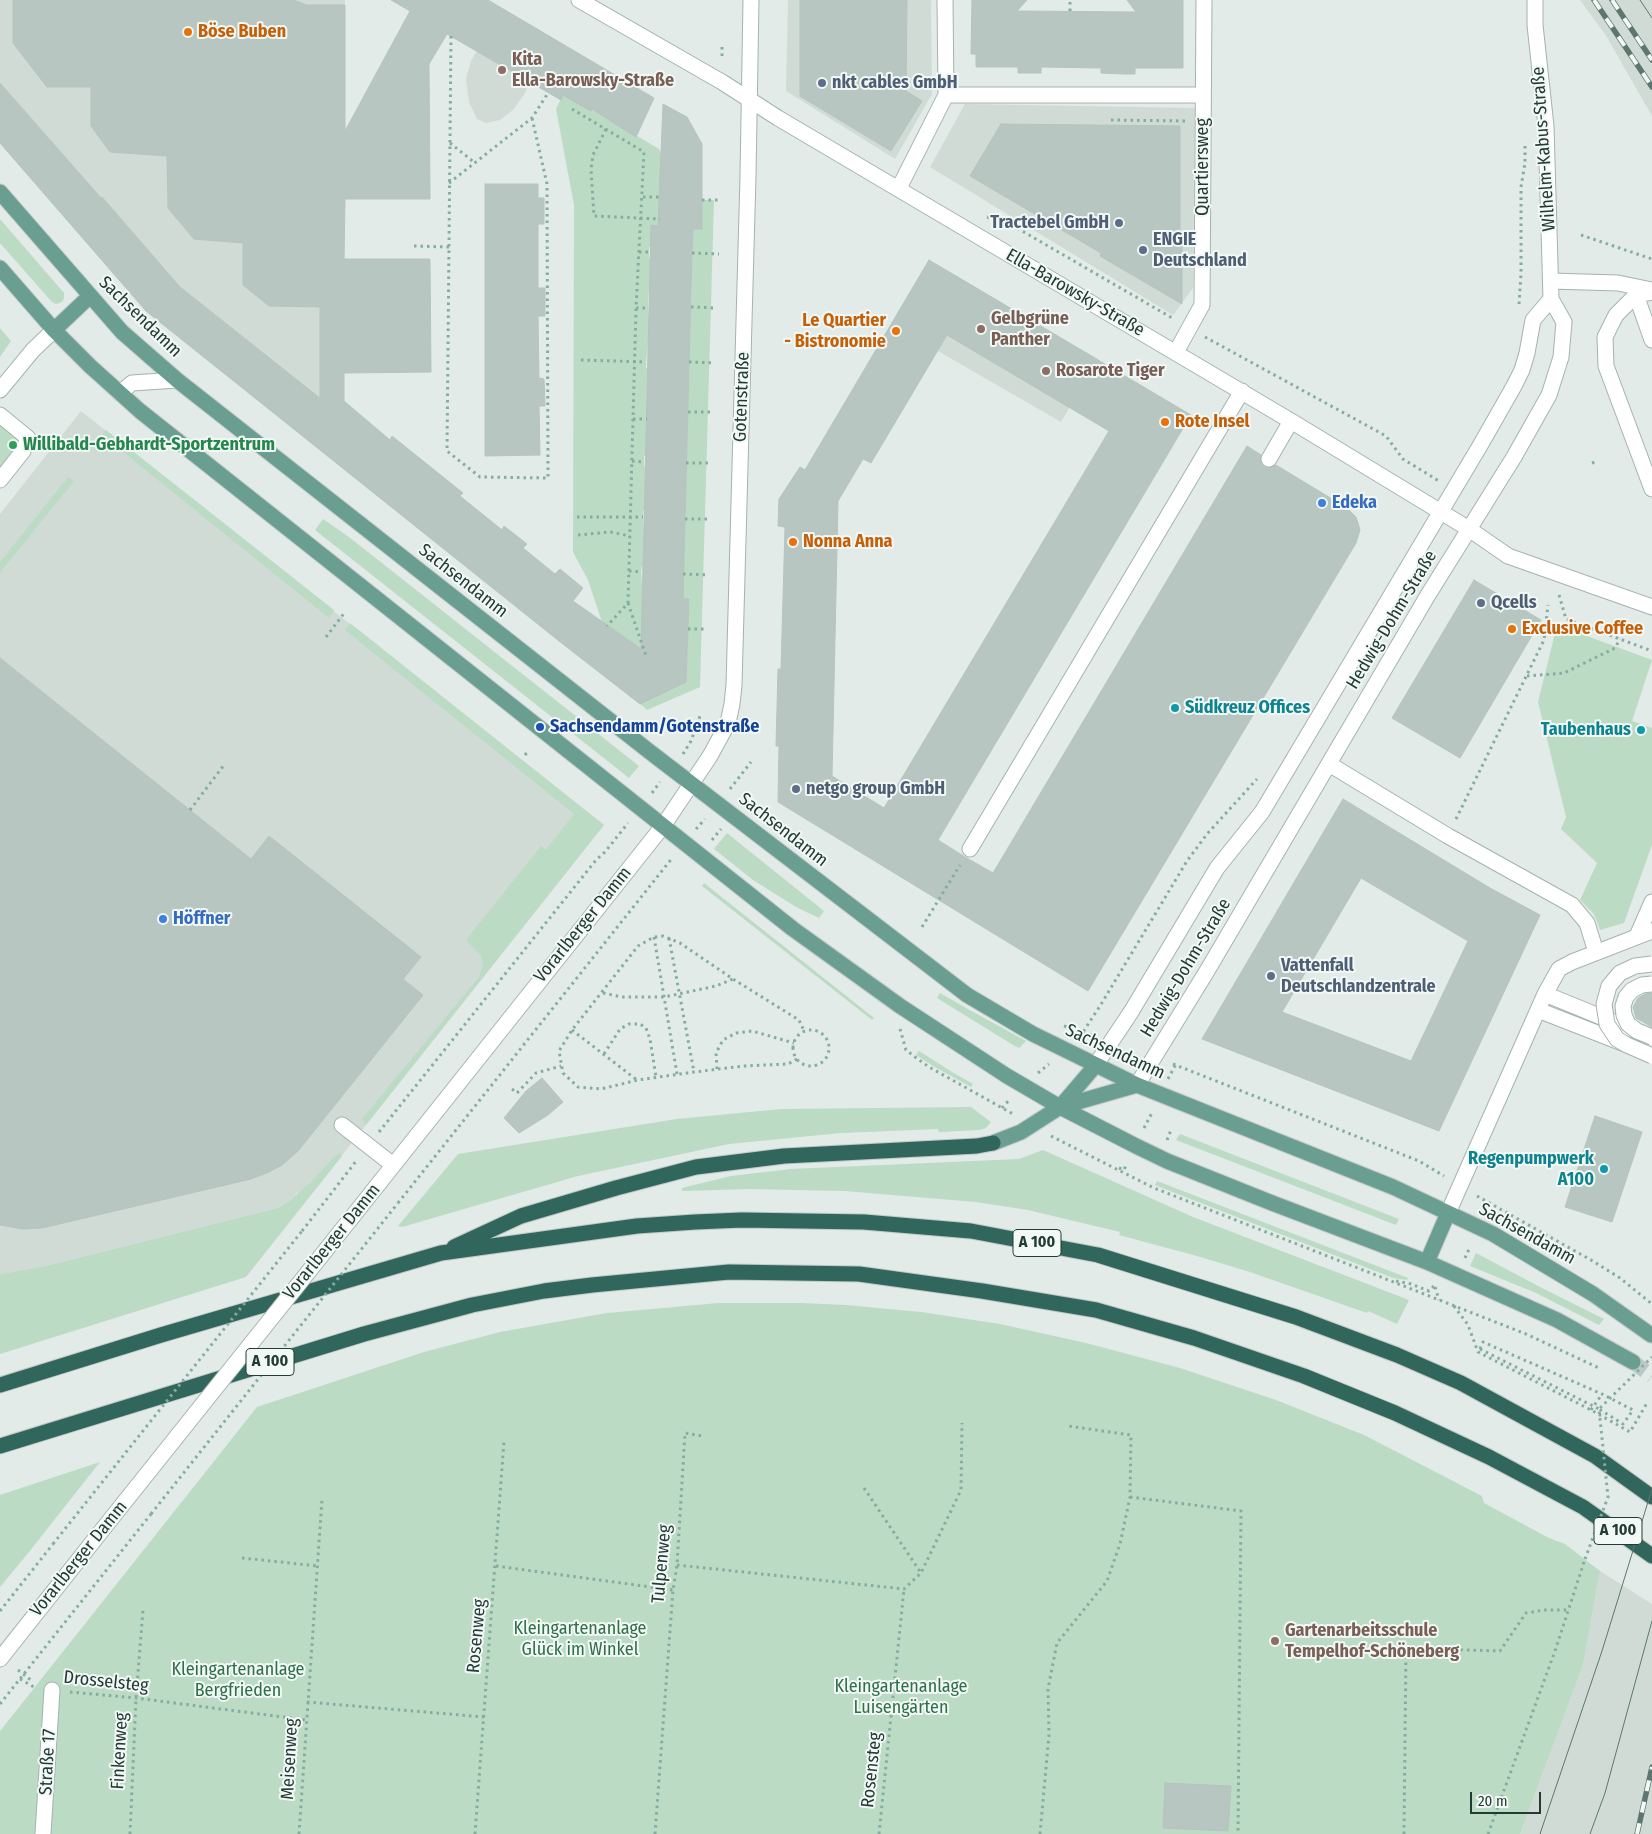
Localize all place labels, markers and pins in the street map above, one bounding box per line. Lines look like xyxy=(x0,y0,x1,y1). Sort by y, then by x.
place label: Böse Buben xyxy=(198,21,286,43)
marker: Böse Buben xyxy=(182,26,194,38)
place label: Kita Ella-Barowsky-Straße xyxy=(512,49,674,92)
marker: Kita Ella-Barowsky-Straße xyxy=(496,64,508,76)
place label: nkt cables GmbH xyxy=(832,72,958,94)
marker: nkt cables GmbH xyxy=(816,77,828,89)
place label: Tractebel GmbH xyxy=(990,212,1109,234)
marker: Tractebel GmbH xyxy=(1113,217,1125,229)
place label: ENGIE Deutschland xyxy=(1153,229,1247,272)
marker: ENGIE Deutschland xyxy=(1137,244,1149,256)
place label: Gelbgrüne Panther xyxy=(991,308,1069,350)
place label: Le Quartier - Bistronomie xyxy=(784,310,886,352)
marker: Gelbgrüne Panther xyxy=(975,323,987,335)
marker: Le Quartier - Bistronomie xyxy=(890,325,902,337)
place label: Rosarote Tiger xyxy=(1056,360,1165,382)
marker: Rosarote Tiger xyxy=(1040,365,1052,377)
place label: Rote Insel xyxy=(1175,411,1250,433)
marker: Rote Insel xyxy=(1159,416,1171,428)
place label: Willibald-Gebhardt-Sportzentrum xyxy=(23,434,275,456)
marker: Willibald-Gebhardt-Sportzentrum xyxy=(7,439,19,451)
place label: Edeka xyxy=(1332,492,1377,514)
marker: Edeka xyxy=(1316,497,1328,509)
place label: Nonna Anna xyxy=(803,531,893,553)
marker: Nonna Anna xyxy=(787,536,799,548)
place label: Qcells xyxy=(1491,592,1537,614)
marker: Qcells xyxy=(1475,597,1487,609)
place label: Exclusive Coffee xyxy=(1522,618,1643,640)
marker: Exclusive Coffee xyxy=(1506,623,1518,635)
place label: Südkreuz Offices xyxy=(1185,697,1310,719)
marker: Südkreuz Offices xyxy=(1169,702,1181,714)
place label: Sachsendamm/Gotenstraße xyxy=(550,716,759,738)
place label: Taubenhaus xyxy=(1541,719,1631,741)
marker: Sachsendamm/Gotenstraße xyxy=(534,721,546,733)
marker: Taubenhaus xyxy=(1635,724,1647,736)
place label: netgo group GmbH xyxy=(806,778,945,800)
marker: netgo group GmbH xyxy=(790,783,802,795)
place label: Höffner xyxy=(173,908,230,930)
marker: Höffner xyxy=(157,913,169,925)
place label: Vattenfall Deutschlandzentrale xyxy=(1281,955,1436,998)
marker: Vattenfall Deutschlandzentrale xyxy=(1265,970,1277,982)
place label: Regenpumpwerk A100 xyxy=(1468,1148,1594,1190)
marker: Regenpumpwerk A100 xyxy=(1598,1163,1610,1175)
place label: Gartenarbeitsschule Tempelhof-Schöneberg xyxy=(1285,1620,1459,1662)
marker: Gartenarbeitsschule Tempelhof-Schöneberg xyxy=(1269,1635,1281,1647)

